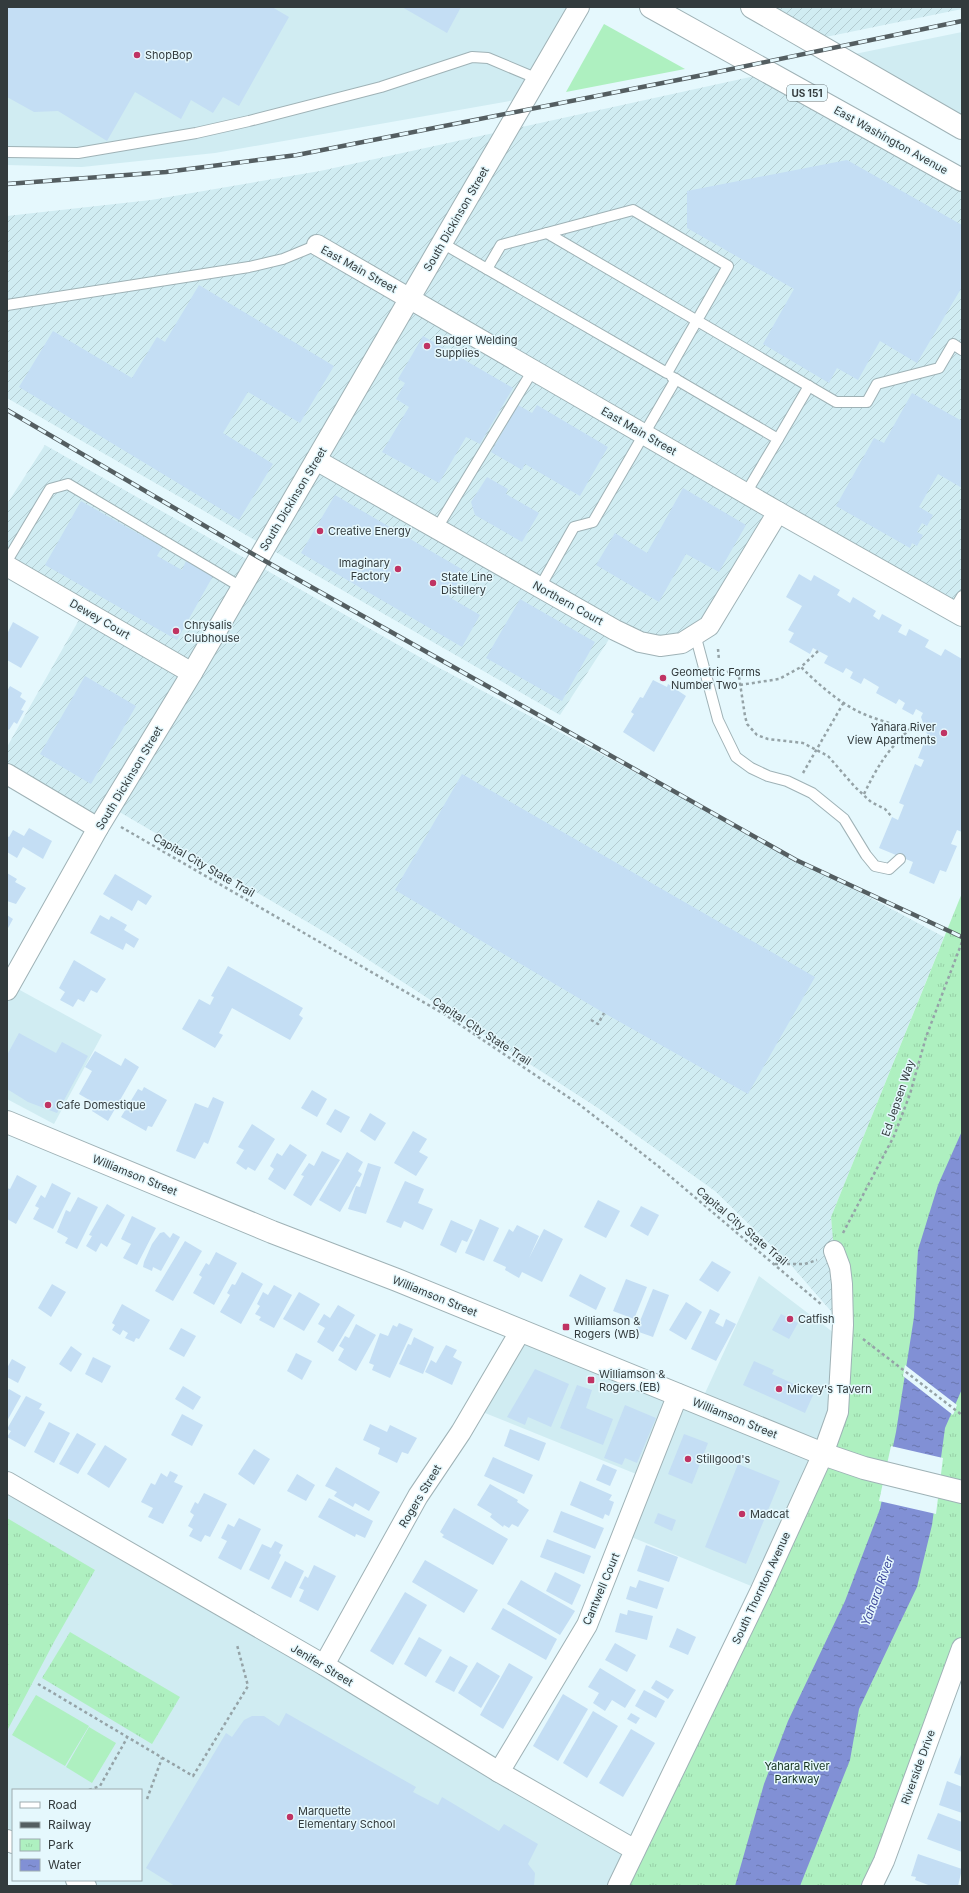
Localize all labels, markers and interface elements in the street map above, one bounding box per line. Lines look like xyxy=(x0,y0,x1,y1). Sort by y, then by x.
place label: ShopBop xyxy=(145,48,193,62)
marker: ShopBop xyxy=(132,50,142,60)
road number: US 151 xyxy=(787,85,827,101)
street label: East Washington Avenue xyxy=(832,103,950,177)
street label: South Dickinson Street xyxy=(420,164,492,274)
street label: East Main Street xyxy=(319,242,400,296)
place label: Badger Welding Supplies xyxy=(435,333,518,360)
marker: Badger Welding Supplies xyxy=(422,341,432,351)
street label: East Main Street xyxy=(599,404,680,458)
street label: South Dickinson Street xyxy=(256,444,330,553)
place label: Creative Energy xyxy=(328,524,411,538)
marker: Creative Energy xyxy=(315,526,325,536)
place label: Imaginary Factory xyxy=(339,556,390,583)
marker: Imaginary Factory xyxy=(393,564,403,574)
place label: State Line Distillery xyxy=(441,570,493,597)
marker: State Line Distillery xyxy=(428,578,438,588)
street label: Northern Court xyxy=(530,578,606,628)
street label: Dewey Court xyxy=(67,596,133,642)
place label: Chrysalis Clubhouse xyxy=(184,618,240,645)
marker: Chrysalis Clubhouse xyxy=(171,626,181,636)
place label: Geometric Forms Number Two xyxy=(671,665,761,692)
marker: Geometric Forms Number Two xyxy=(658,673,668,683)
place label: Yahara River View Apartments xyxy=(847,720,936,747)
street label: South Dickinson Street xyxy=(92,723,166,832)
marker: Yahara River View Apartments xyxy=(939,728,949,738)
street label: Capital City State Trail xyxy=(151,830,257,900)
street label: Capital City State Trail xyxy=(430,994,534,1068)
street label: Ed Jepsen Way xyxy=(878,1058,918,1138)
place label: Cafe Domestique xyxy=(56,1098,146,1112)
marker: Cafe Domestique xyxy=(43,1100,53,1110)
street label: Williamson Street xyxy=(90,1152,180,1199)
street label: Capital City State Trail xyxy=(693,1184,791,1268)
street label: Williamson Street xyxy=(390,1273,480,1320)
place label: Catfish xyxy=(798,1312,835,1326)
place label: Williamson & Rogers (WB) xyxy=(574,1314,640,1341)
marker: Catfish xyxy=(785,1314,795,1324)
marker: Williamson & Rogers (WB) xyxy=(561,1322,571,1332)
place label: Williamson & Rogers (EB) xyxy=(599,1367,665,1394)
marker: Williamson & Rogers (EB) xyxy=(586,1375,596,1385)
place label: Mickey's Tavern xyxy=(787,1382,872,1396)
marker: Mickey's Tavern xyxy=(774,1384,784,1394)
street label: Williamson Street xyxy=(690,1395,780,1442)
place label: Stillgood's xyxy=(696,1452,751,1466)
marker: Stillgood's xyxy=(683,1454,693,1464)
street label: Rogers Street xyxy=(396,1462,444,1530)
place label: Madcat xyxy=(750,1507,789,1521)
marker: Madcat xyxy=(737,1509,747,1519)
street label: South Thornton Avenue xyxy=(729,1529,793,1647)
street label: Cantwell Court xyxy=(579,1550,623,1627)
water label: Yahara River xyxy=(858,1554,897,1628)
street label: Jenifer Street xyxy=(288,1641,356,1689)
street label: Riverside Drive xyxy=(898,1728,938,1806)
park label: Yahara River Parkway xyxy=(764,1759,830,1786)
legend xyxy=(12,1789,142,1881)
text: Road xyxy=(48,1797,77,1812)
place label: Marquette Elementary School xyxy=(298,1804,395,1831)
marker: Marquette Elementary School xyxy=(285,1812,295,1822)
text: Railway xyxy=(48,1817,92,1832)
text: Park xyxy=(48,1837,74,1852)
text: Water xyxy=(48,1857,82,1872)

